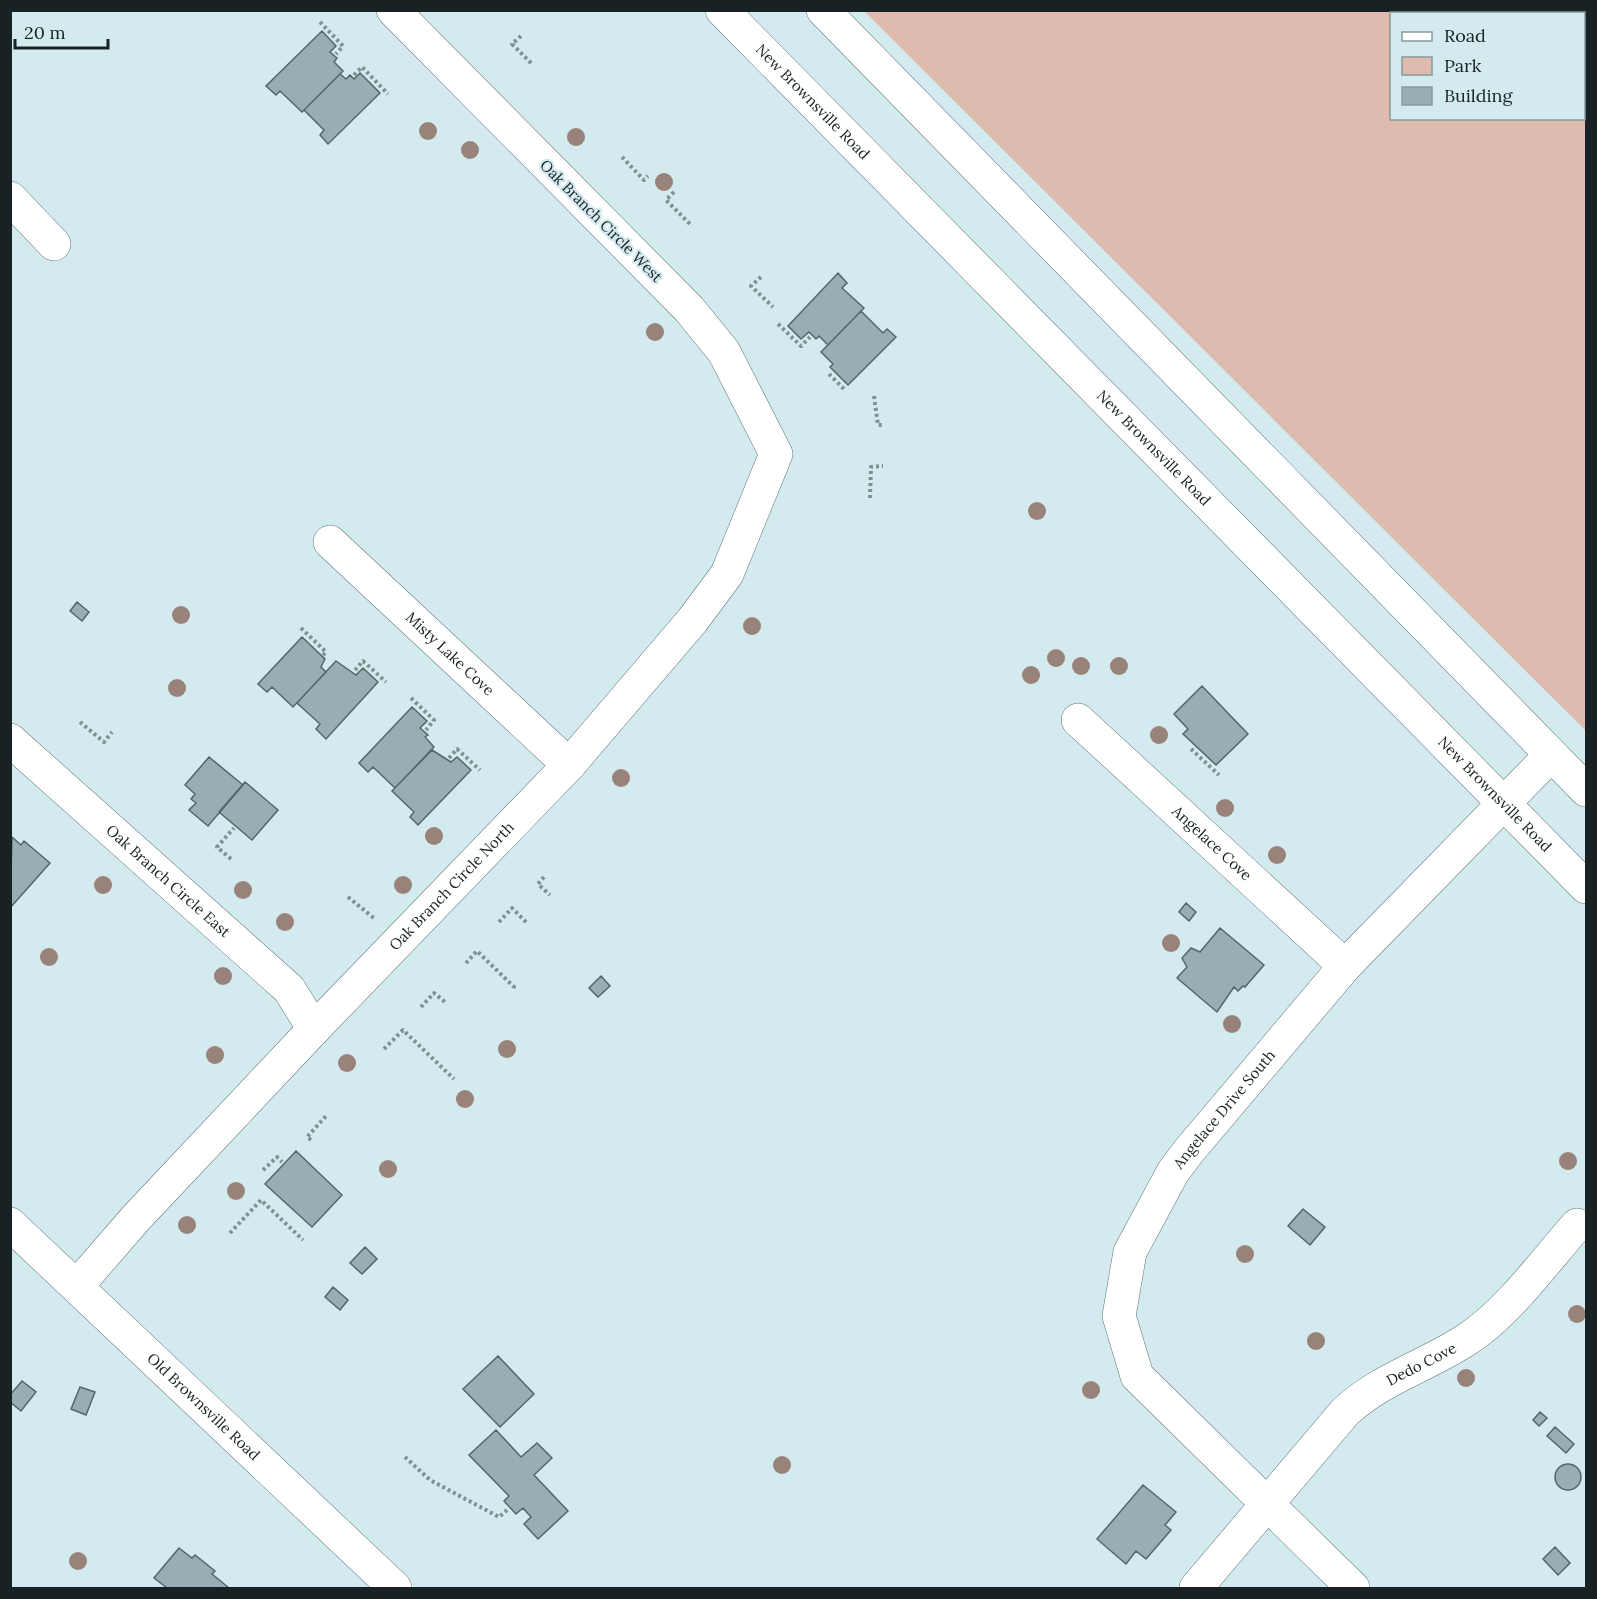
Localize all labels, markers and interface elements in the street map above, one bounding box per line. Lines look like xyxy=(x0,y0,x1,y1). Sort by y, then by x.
scale bar xyxy=(15,12,108,50)
legend xyxy=(1390,12,1585,120)
text: 20 m xyxy=(24,21,66,44)
text: Road xyxy=(1444,24,1486,47)
street label: New Brownsville Road xyxy=(752,40,874,163)
text: Park xyxy=(1444,54,1482,77)
text: Building xyxy=(1444,84,1514,107)
street label: Oak Branch Circle West xyxy=(536,155,667,286)
street label: New Brownsville Road xyxy=(1093,386,1215,509)
street label: Misty Lake Cove xyxy=(402,608,499,699)
street label: New Brownsville Road xyxy=(1434,732,1556,856)
street label: Angelace Cove xyxy=(1168,801,1256,884)
street label: Oak Branch Circle North xyxy=(385,818,518,954)
street label: Oak Branch Circle East xyxy=(102,820,235,941)
street label: Angelace Drive South xyxy=(1168,1046,1279,1173)
street label: Dedo Cove xyxy=(1383,1338,1459,1390)
street label: Old Brownsville Road xyxy=(143,1349,264,1464)

